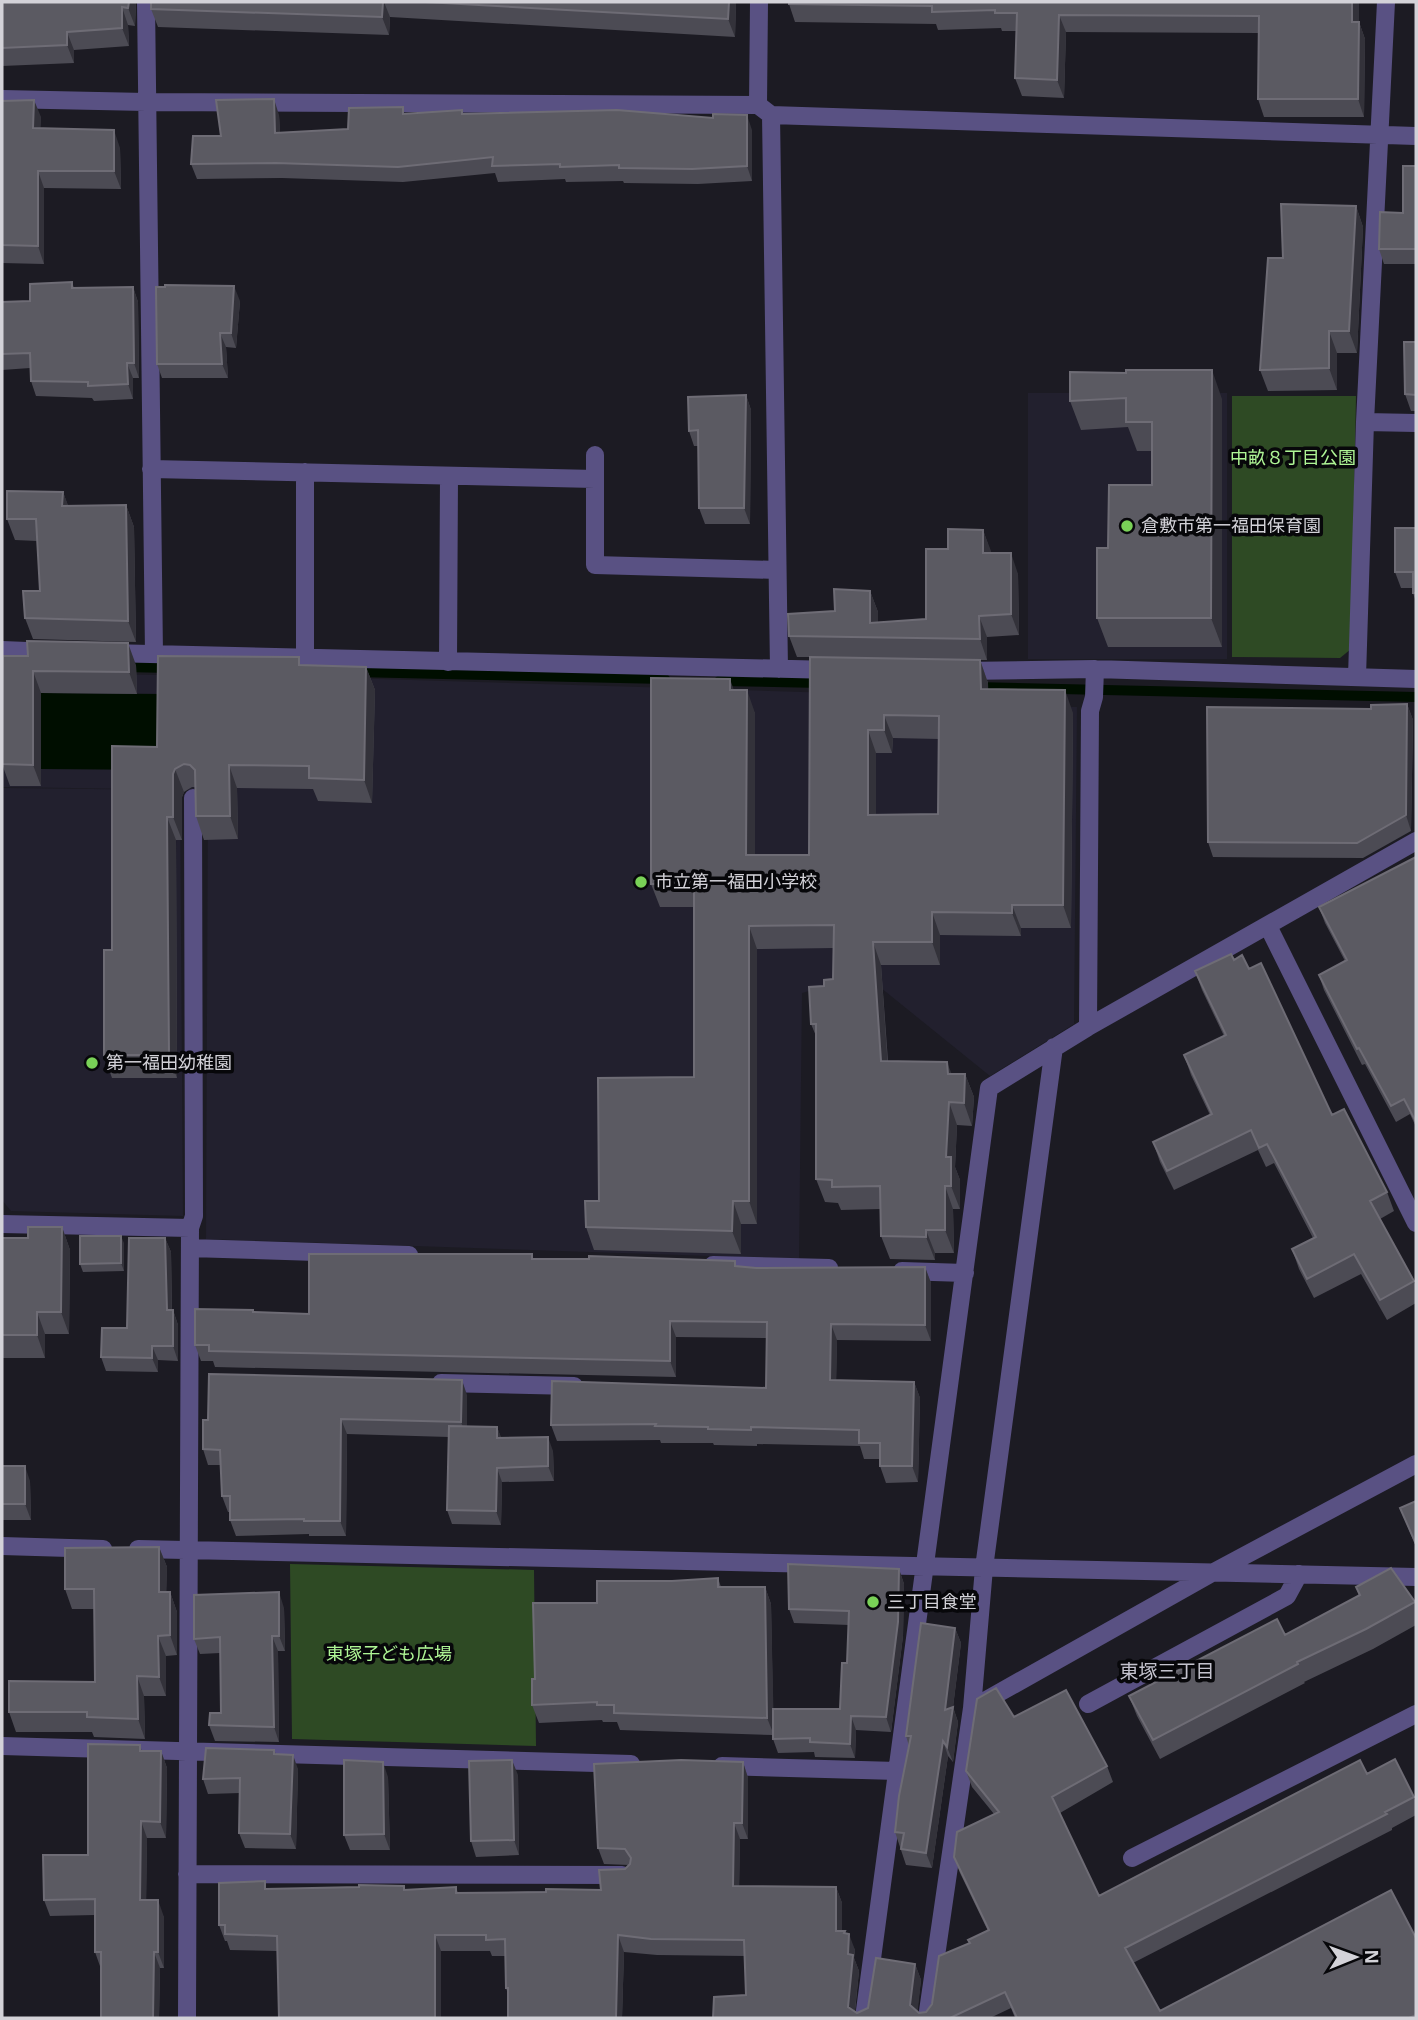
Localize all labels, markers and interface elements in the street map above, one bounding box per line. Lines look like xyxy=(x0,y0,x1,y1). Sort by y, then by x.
park label: 中畝８丁目公園 xyxy=(1230,448,1356,468)
place label: 倉敷市第一福田保育園 xyxy=(1141,516,1321,536)
marker: 倉敷市第一福田保育園 xyxy=(1119,518,1135,534)
place label: 市立第一福田小学校 xyxy=(655,872,817,892)
marker: 市立第一福田小学校 xyxy=(633,874,649,890)
place label: 第一福田幼稚園 xyxy=(106,1053,232,1073)
marker: 第一福田幼稚園 xyxy=(84,1055,100,1071)
place label: 三丁目食堂 xyxy=(887,1592,977,1612)
marker: 三丁目食堂 xyxy=(865,1594,881,1610)
park label: 東塚子ども広場 xyxy=(326,1644,452,1664)
district label: 東塚三丁目 xyxy=(1119,1661,1215,1682)
north arrow xyxy=(1320,1922,1390,1992)
text: N xyxy=(1361,1950,1382,1964)

